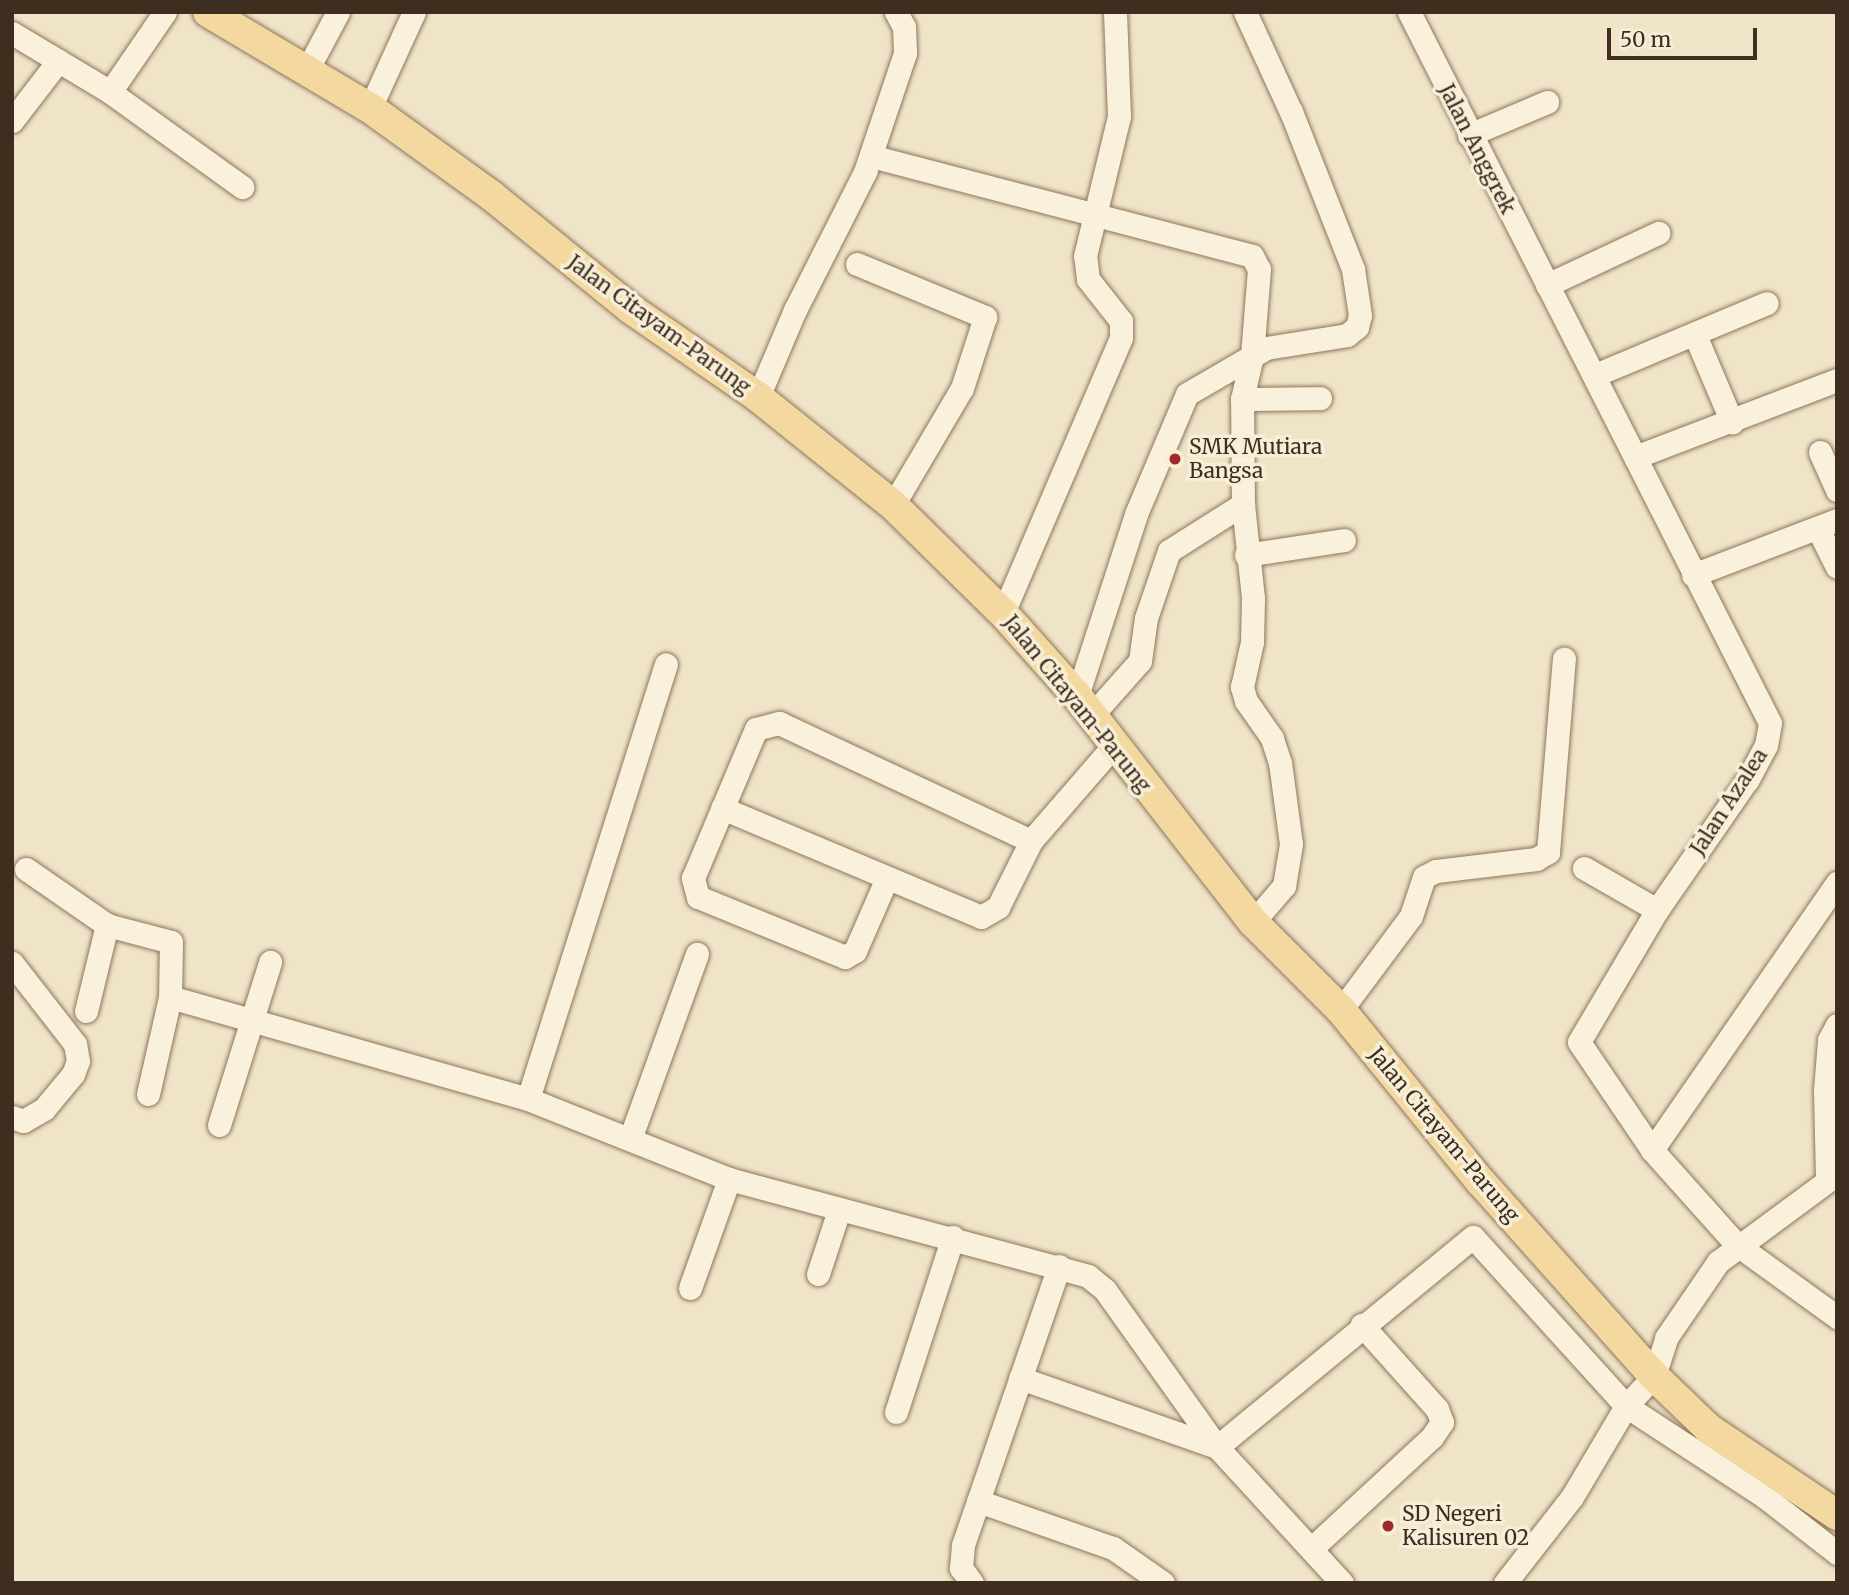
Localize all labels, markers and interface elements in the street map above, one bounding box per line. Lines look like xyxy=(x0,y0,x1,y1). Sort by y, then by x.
scale bar xyxy=(1611,14,1762,58)
text: 50 m xyxy=(1620,26,1671,53)
street label: Jalan Anggrek xyxy=(1433,80,1521,218)
street label: Jalan Citayam-Parung xyxy=(562,250,756,400)
place label: SMK Mutiara Bangsa xyxy=(1189,434,1322,484)
marker: SMK Mutiara Bangsa xyxy=(1167,451,1183,467)
street label: Jalan Citayam-Parung xyxy=(998,610,1156,798)
street label: Jalan Azalea xyxy=(1685,744,1773,860)
street label: Jalan Citayam-Parung xyxy=(1363,1042,1525,1228)
place label: SD Negeri Kalisuren 02 xyxy=(1402,1501,1529,1551)
marker: SD Negeri Kalisuren 02 xyxy=(1380,1518,1396,1534)

